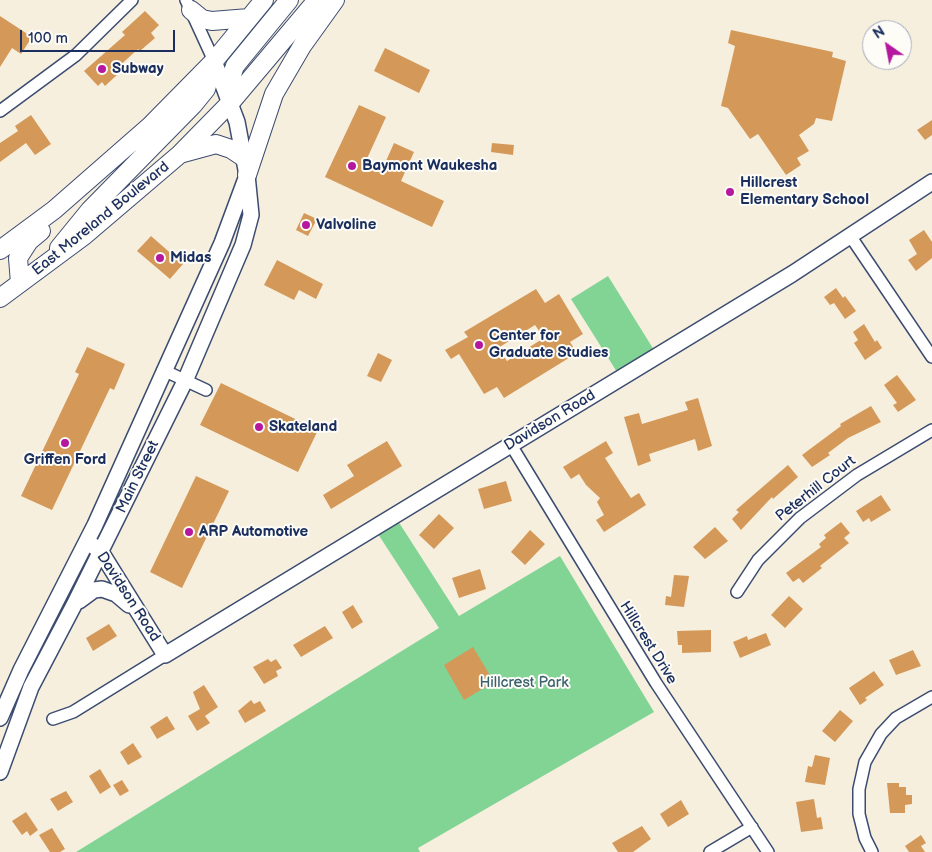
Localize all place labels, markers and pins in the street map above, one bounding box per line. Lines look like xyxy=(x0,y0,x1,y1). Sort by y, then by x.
place label: Subway xyxy=(112,60,163,78)
marker: Subway xyxy=(96,63,108,75)
place label: Baymont Waukesha xyxy=(362,157,497,175)
marker: Baymont Waukesha xyxy=(346,160,358,172)
place label: Hillcrest Elementary School xyxy=(740,174,869,209)
marker: Hillcrest Elementary School xyxy=(724,186,736,198)
place label: Valvoline xyxy=(316,216,376,234)
marker: Valvoline xyxy=(300,219,312,231)
place label: Midas xyxy=(170,249,211,267)
marker: Midas xyxy=(154,252,166,264)
place label: Center for Graduate Studies xyxy=(489,327,608,362)
marker: Center for Graduate Studies xyxy=(473,339,485,351)
place label: Skateland xyxy=(269,418,337,436)
marker: Skateland xyxy=(253,421,265,433)
marker: Griffen Ford xyxy=(59,437,71,449)
place label: Griffen Ford xyxy=(24,451,106,469)
place label: ARP Automotive xyxy=(199,523,308,541)
marker: ARP Automotive xyxy=(183,526,195,538)

